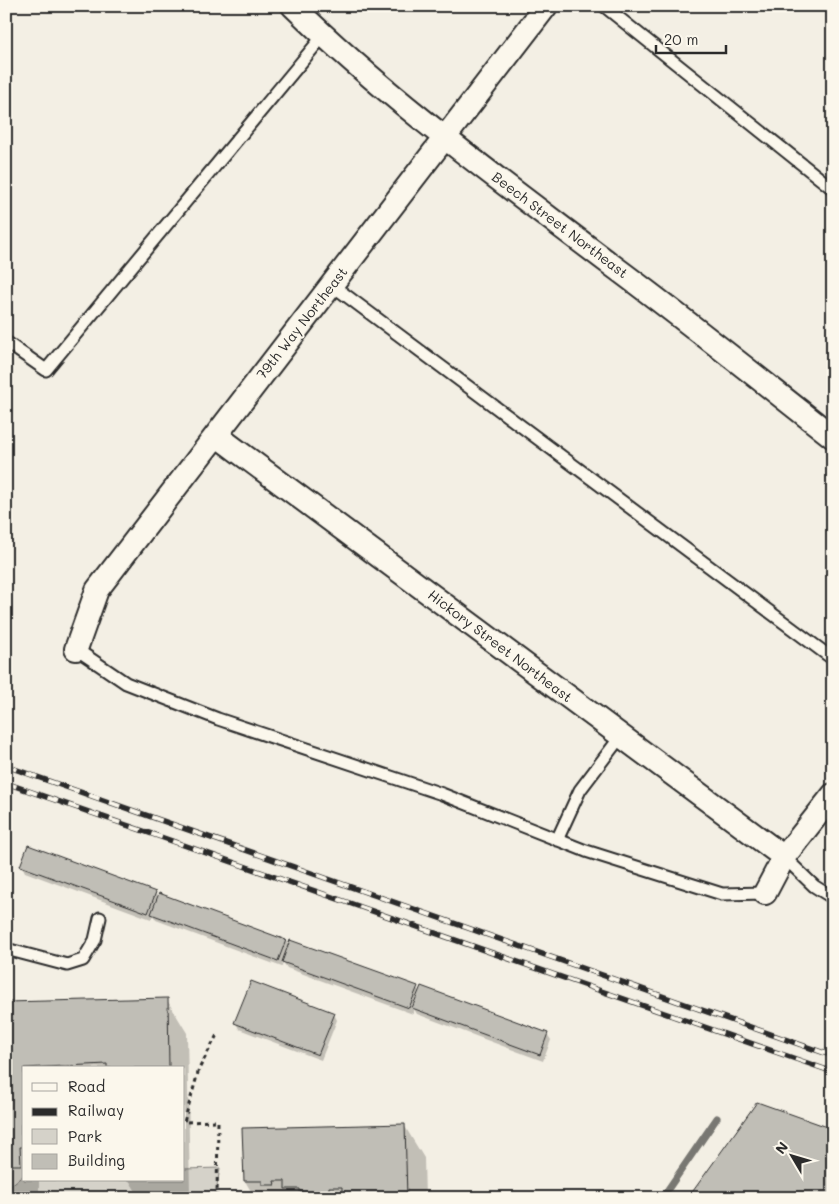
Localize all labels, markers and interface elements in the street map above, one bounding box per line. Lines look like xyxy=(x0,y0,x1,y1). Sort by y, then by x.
scale bar xyxy=(656,22,726,54)
text: 20 m xyxy=(664,29,698,49)
street label: Beech Street Northeast xyxy=(488,167,632,282)
street label: 79th Way Northeast xyxy=(252,263,351,383)
street label: Hickory Street Northeast xyxy=(424,585,576,706)
legend xyxy=(22,1066,185,1182)
text: Road xyxy=(68,1076,105,1096)
text: Railway xyxy=(68,1100,124,1120)
text: Park xyxy=(68,1126,102,1146)
north arrow xyxy=(766,1132,816,1182)
text: N xyxy=(771,1138,792,1158)
text: Building xyxy=(68,1150,125,1170)

